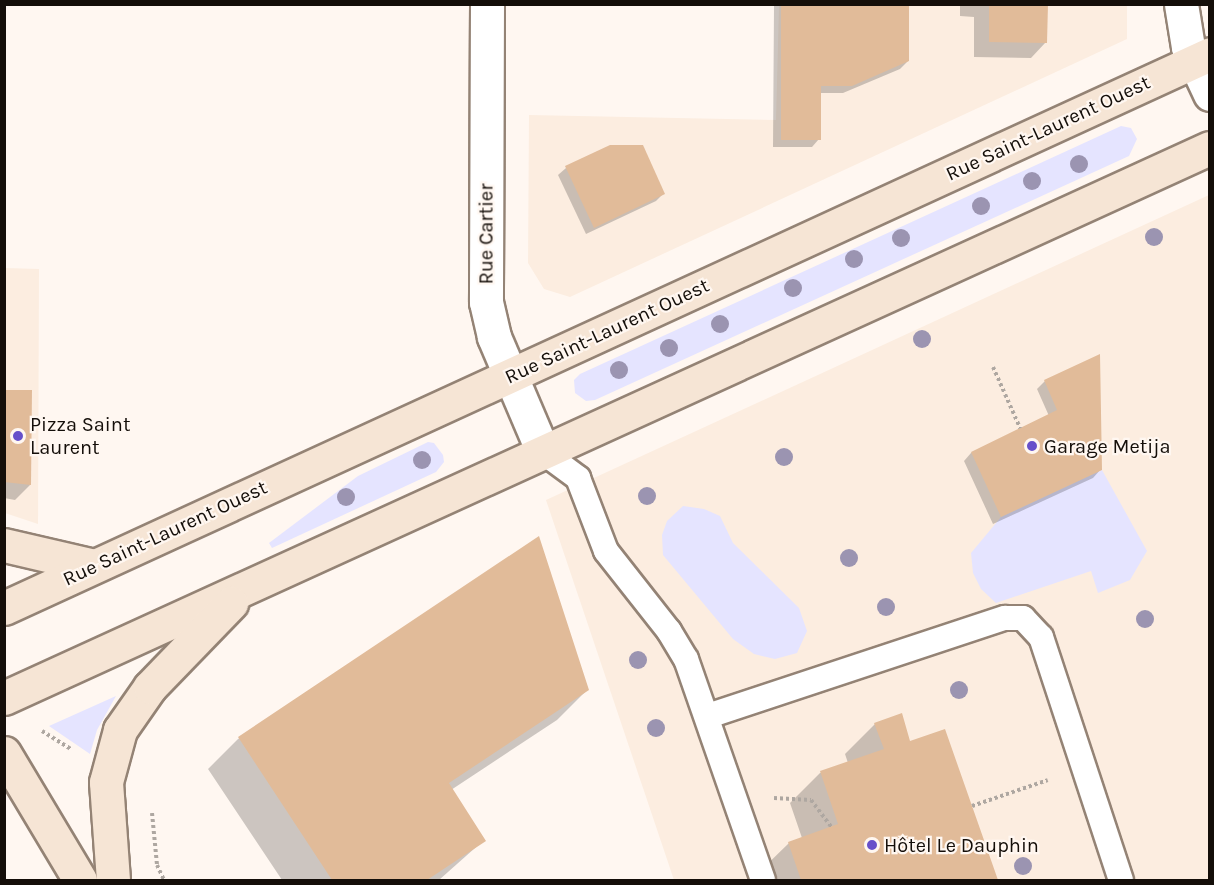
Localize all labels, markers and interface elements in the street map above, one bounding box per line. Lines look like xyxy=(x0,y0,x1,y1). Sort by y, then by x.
street label: Rue Saint-Laurent Ouest xyxy=(942,70,1154,186)
street label: Rue Cartier xyxy=(474,184,498,284)
street label: Rue Saint-Laurent Ouest xyxy=(501,273,713,389)
place label: Pizza Saint Laurent xyxy=(30,412,130,459)
marker: Pizza Saint Laurent xyxy=(11,429,25,443)
place label: Garage Metija xyxy=(1044,434,1170,458)
marker: Garage Metija xyxy=(1025,439,1039,453)
street label: Rue Saint-Laurent Ouest xyxy=(59,475,271,591)
place label: Hôtel Le Dauphin xyxy=(884,833,1039,857)
marker: Hôtel Le Dauphin xyxy=(865,838,879,852)

